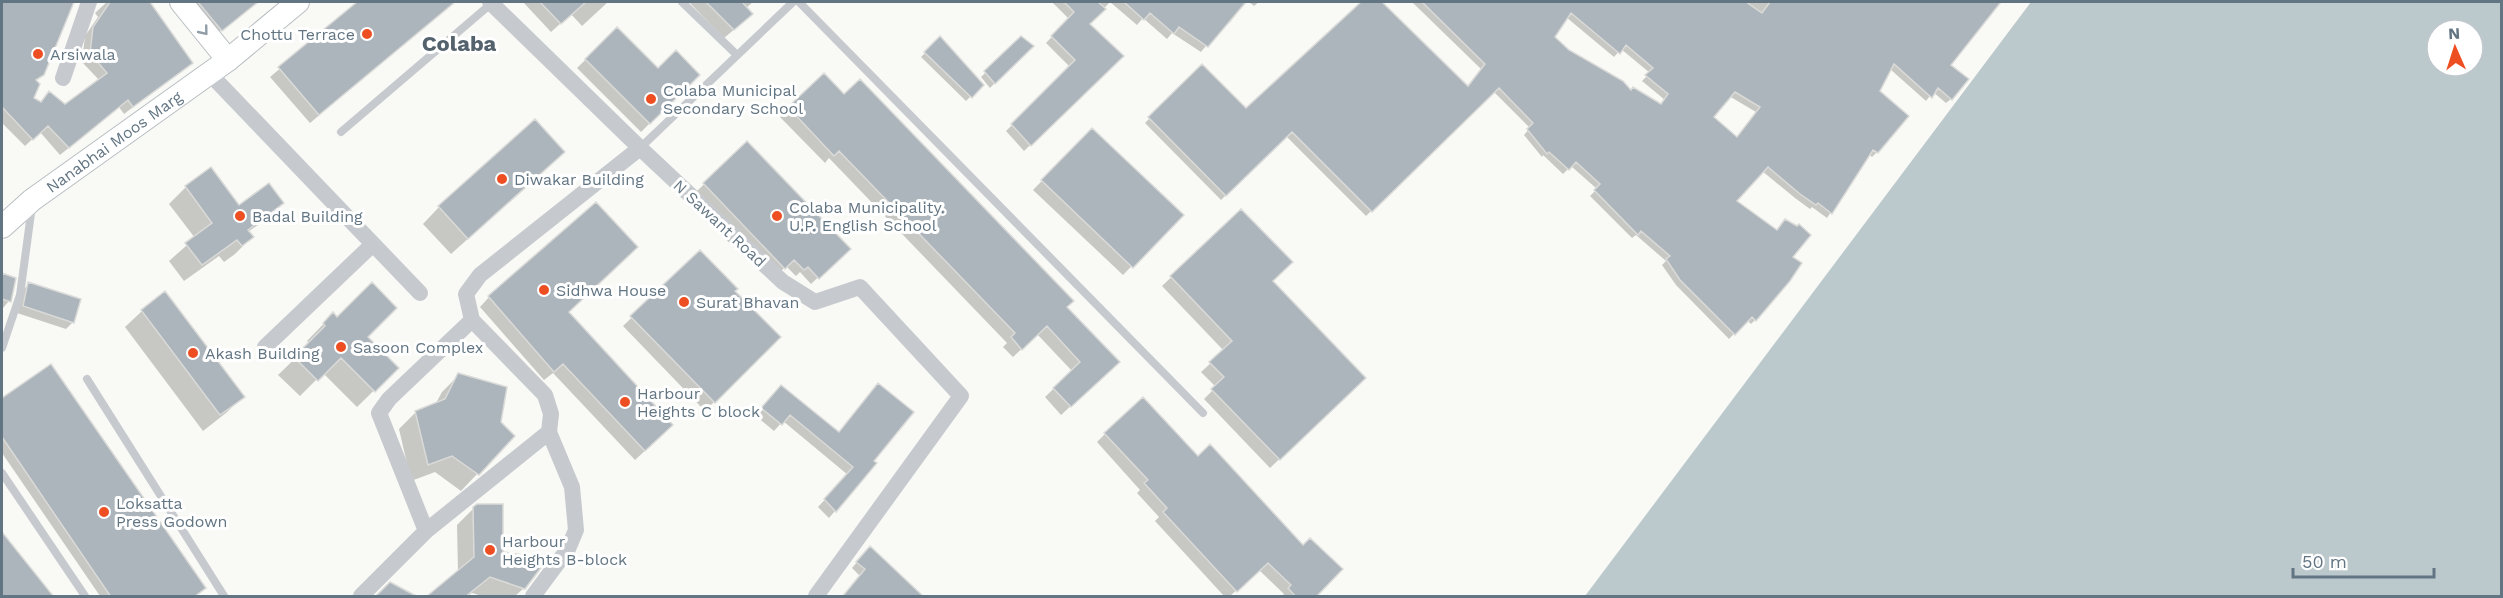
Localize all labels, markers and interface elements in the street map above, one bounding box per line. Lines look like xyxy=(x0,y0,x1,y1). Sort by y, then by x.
north arrow xyxy=(2425,18,2485,78)
one-way arrow xyxy=(197,24,208,35)
text: N xyxy=(2448,24,2461,43)
place label: Chottu Terrace xyxy=(240,25,355,44)
marker: Chottu Terrace xyxy=(360,27,374,41)
district label: Colaba xyxy=(422,31,497,56)
place label: Arsiwala xyxy=(50,45,116,64)
marker: Arsiwala xyxy=(31,47,45,61)
place label: Colaba Municipal Secondary School xyxy=(663,81,803,118)
street label: Nanabhai Moos Marg xyxy=(43,87,186,197)
marker: Colaba Municipal Secondary School xyxy=(644,92,658,106)
place label: Diwakar Building xyxy=(514,170,644,189)
marker: Diwakar Building xyxy=(495,172,509,186)
street label: N Sawant Road xyxy=(669,176,770,271)
place label: Colaba Municipality. U.P. English School xyxy=(789,198,945,235)
place label: Badal Building xyxy=(252,207,363,226)
marker: Badal Building xyxy=(233,209,247,223)
marker: Colaba Municipality. U.P. English School xyxy=(770,209,784,223)
place label: Sidhwa House xyxy=(556,281,666,300)
marker: Sidhwa House xyxy=(537,283,551,297)
place label: Surat Bhavan xyxy=(696,293,799,312)
marker: Surat Bhavan xyxy=(677,295,691,309)
place label: Sasoon Complex xyxy=(353,338,483,357)
marker: Sasoon Complex xyxy=(334,340,348,354)
place label: Akash Building xyxy=(205,344,320,363)
marker: Akash Building xyxy=(186,346,200,360)
place label: Harbour Heights C block xyxy=(637,384,760,421)
marker: Harbour Heights C block xyxy=(618,395,632,409)
place label: Loksatta Press Godown xyxy=(116,494,227,531)
marker: Loksatta Press Godown xyxy=(97,505,111,519)
place label: Harbour Heights B-block xyxy=(502,532,627,569)
scale bar xyxy=(2293,541,2434,579)
marker: Harbour Heights B-block xyxy=(483,543,497,557)
text: 50 m xyxy=(2302,551,2347,572)

